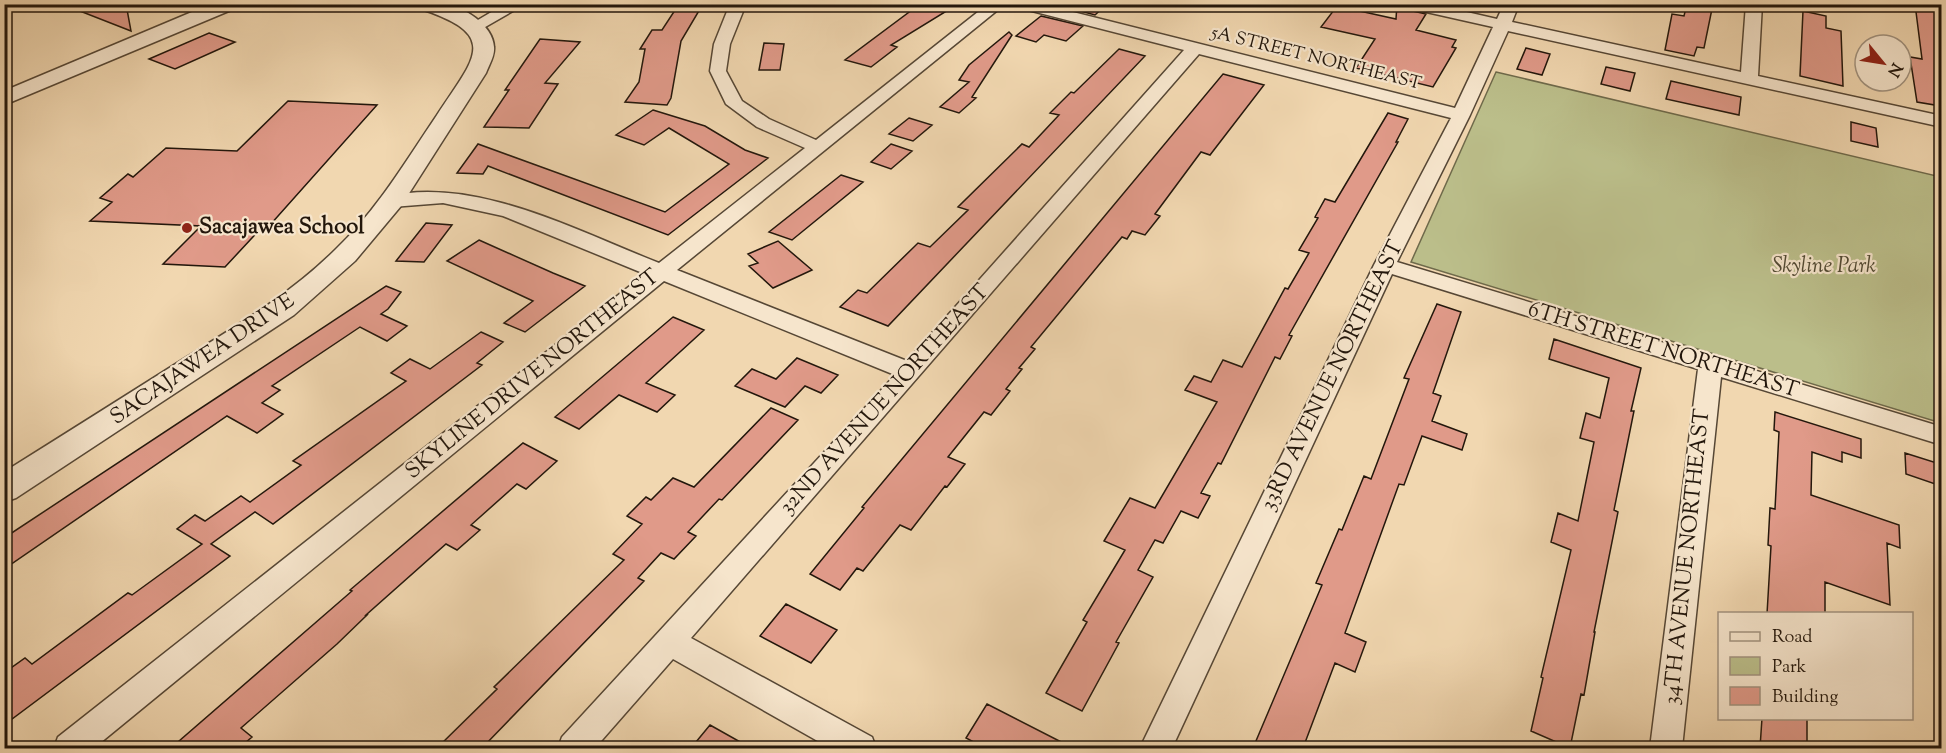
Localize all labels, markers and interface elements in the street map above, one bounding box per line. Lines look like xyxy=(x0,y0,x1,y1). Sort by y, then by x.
street label: 5A STREET NORTHEAST xyxy=(1207,20,1424,98)
north arrow xyxy=(1853,33,1913,93)
text: N xyxy=(1881,58,1907,81)
place label: Sacajawea School xyxy=(199,212,365,244)
marker: Sacajawea School xyxy=(180,221,194,235)
street label: 33RD AVENUE NORTHEAST xyxy=(1253,235,1413,517)
park label: Skyline Park xyxy=(1772,251,1876,283)
street label: SKYLINE DRIVE NORTHEAST xyxy=(399,262,667,488)
street label: 32ND AVENUE NORTHEAST xyxy=(773,277,998,522)
street label: SACAJAWEA DRIVE xyxy=(104,286,302,434)
street label: 6TH STREET NORTHEAST xyxy=(1523,294,1803,408)
street label: 34TH AVENUE NORTHEAST xyxy=(1657,407,1720,707)
legend xyxy=(1718,612,1913,720)
text: Road xyxy=(1772,625,1812,651)
text: Park xyxy=(1772,655,1807,681)
text: Building xyxy=(1772,685,1838,711)

